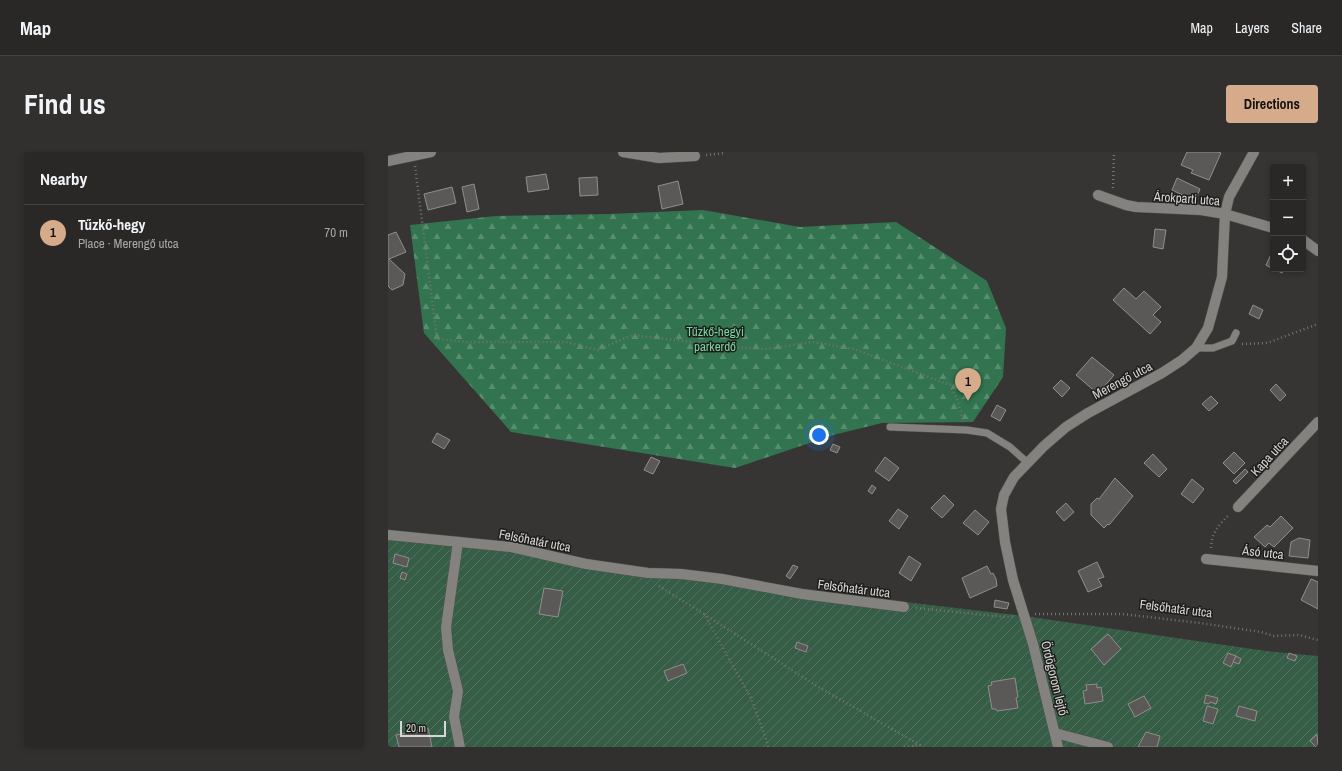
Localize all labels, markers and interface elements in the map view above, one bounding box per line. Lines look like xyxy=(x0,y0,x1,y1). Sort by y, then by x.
text: Map xyxy=(20,15,51,41)
text: Map xyxy=(1191,19,1213,37)
text: Layers xyxy=(1235,19,1269,37)
text: Share xyxy=(1291,19,1322,37)
text: Find us xyxy=(24,85,106,123)
button: Directions xyxy=(1226,85,1318,123)
map controls xyxy=(1270,164,1306,272)
button: + xyxy=(1270,164,1306,200)
text: Nearby xyxy=(40,167,87,190)
street label: Árokparti utca xyxy=(1152,188,1221,209)
button: − xyxy=(1270,200,1306,236)
text: Tűzkő-hegy xyxy=(78,214,145,235)
text: 1 xyxy=(50,224,56,241)
text: 70 m xyxy=(324,224,348,241)
text: Place · Merengő utca xyxy=(78,235,179,252)
button: locate xyxy=(1270,236,1306,272)
park label: Tűzkő-hegyi parkerdő xyxy=(686,323,744,355)
street label: Merengő utca xyxy=(1089,358,1155,403)
pin: 1 xyxy=(955,368,981,401)
your location xyxy=(809,425,829,445)
street label: Kapa utca xyxy=(1247,433,1292,480)
street label: Felsőhatár utca xyxy=(497,525,572,556)
street label: Ásó utca xyxy=(1240,542,1285,563)
street label: Felsőhatár utca xyxy=(817,576,891,601)
street label: Felsőhatár utca xyxy=(1139,596,1213,621)
street label: Ördögorom lejtő xyxy=(1037,639,1072,717)
scale bar xyxy=(400,719,446,738)
text: 20 m xyxy=(406,721,426,735)

